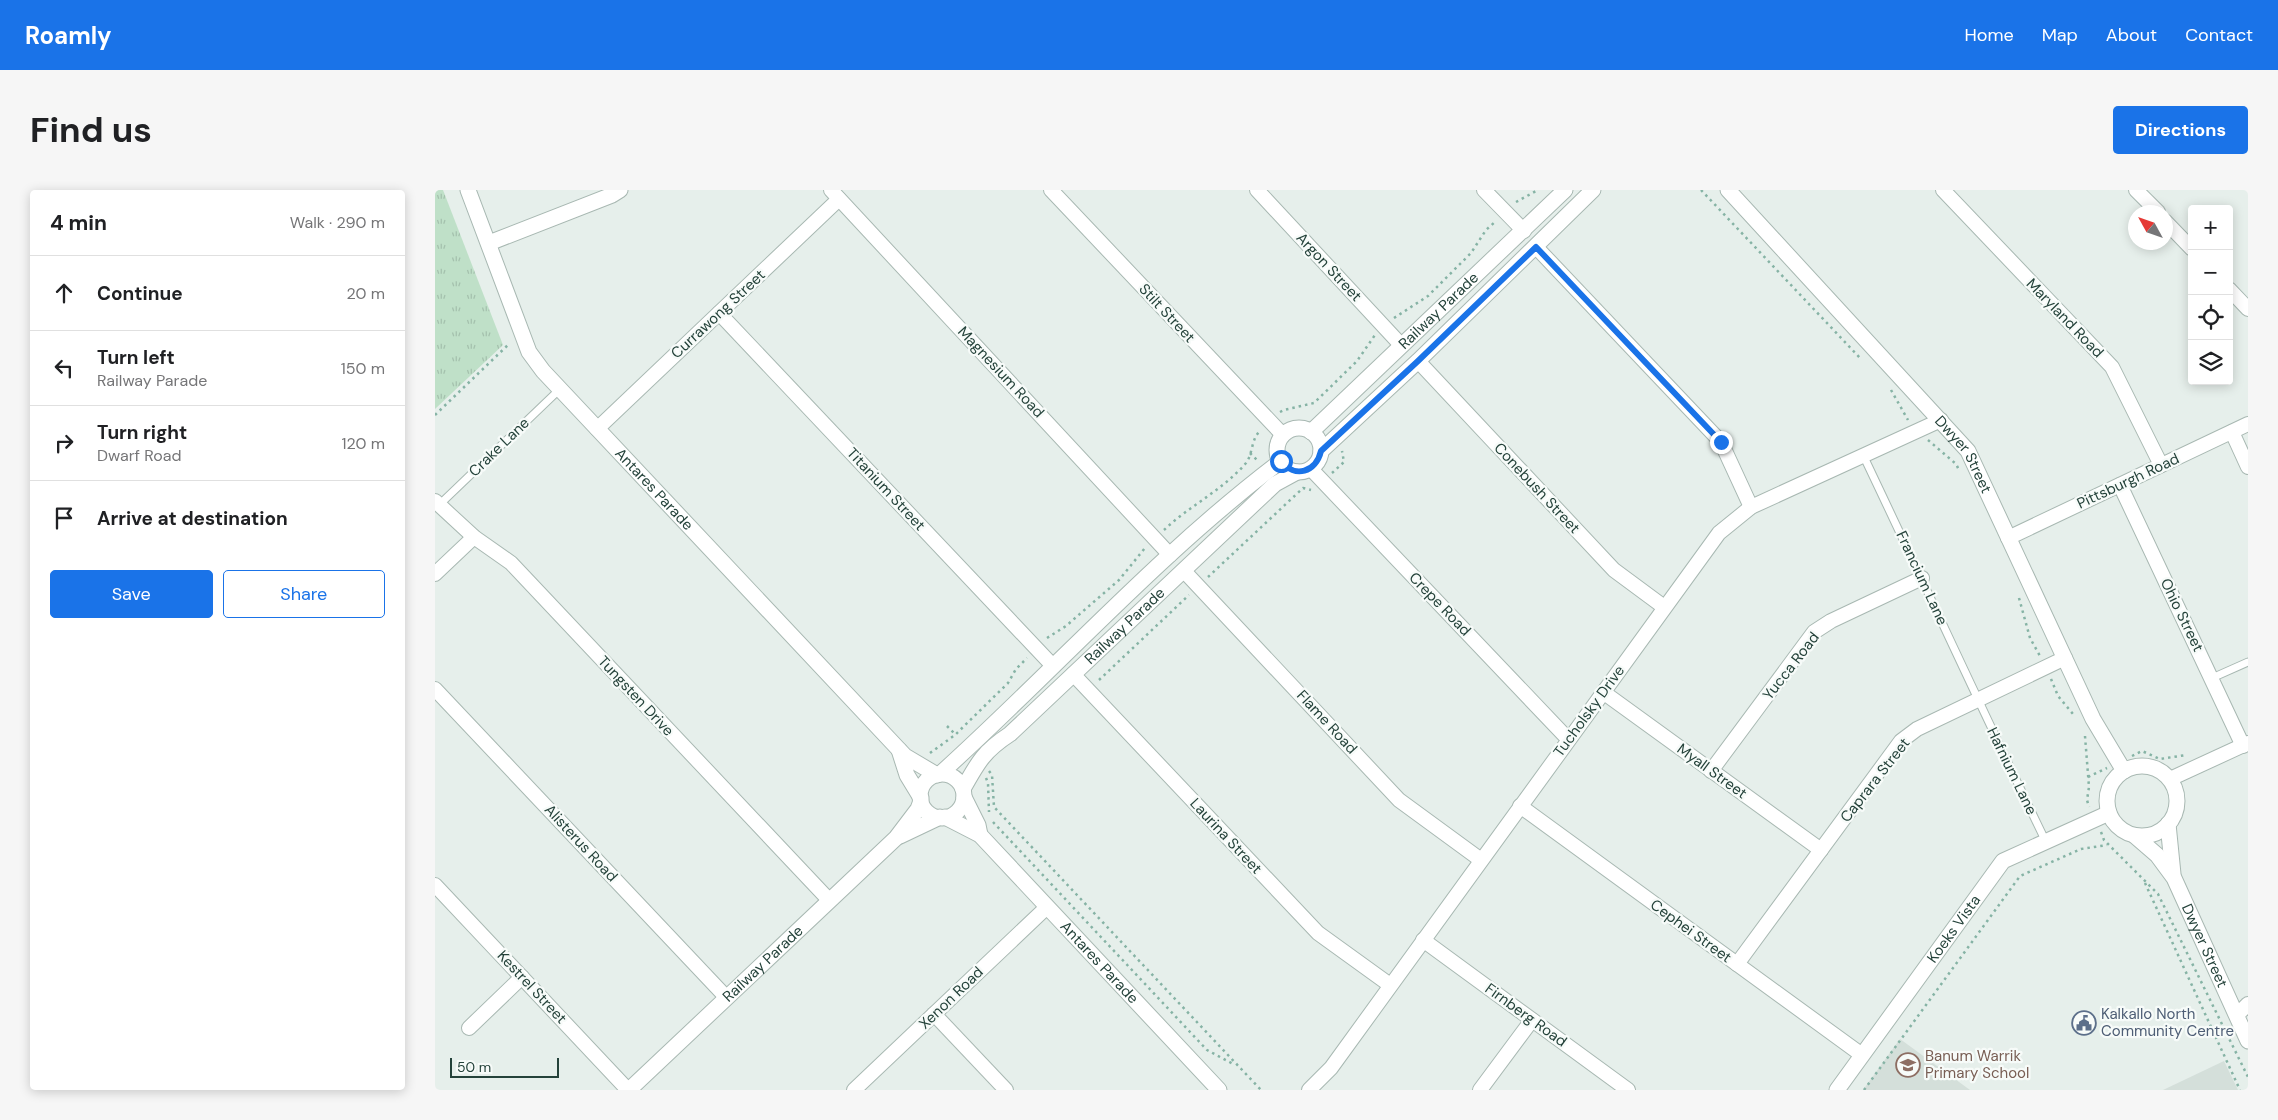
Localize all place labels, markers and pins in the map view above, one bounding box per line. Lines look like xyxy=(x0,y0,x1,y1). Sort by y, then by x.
place label: Kalkallo North Community Centre xyxy=(2101,1004,2234,1041)
public building icon: Kalkallo North Community Centre xyxy=(2071,1010,2097,1036)
place label: Banum Warrik Primary School xyxy=(1925,1046,2029,1083)
school or university icon: Banum Warrik Primary School xyxy=(1895,1052,1921,1078)

